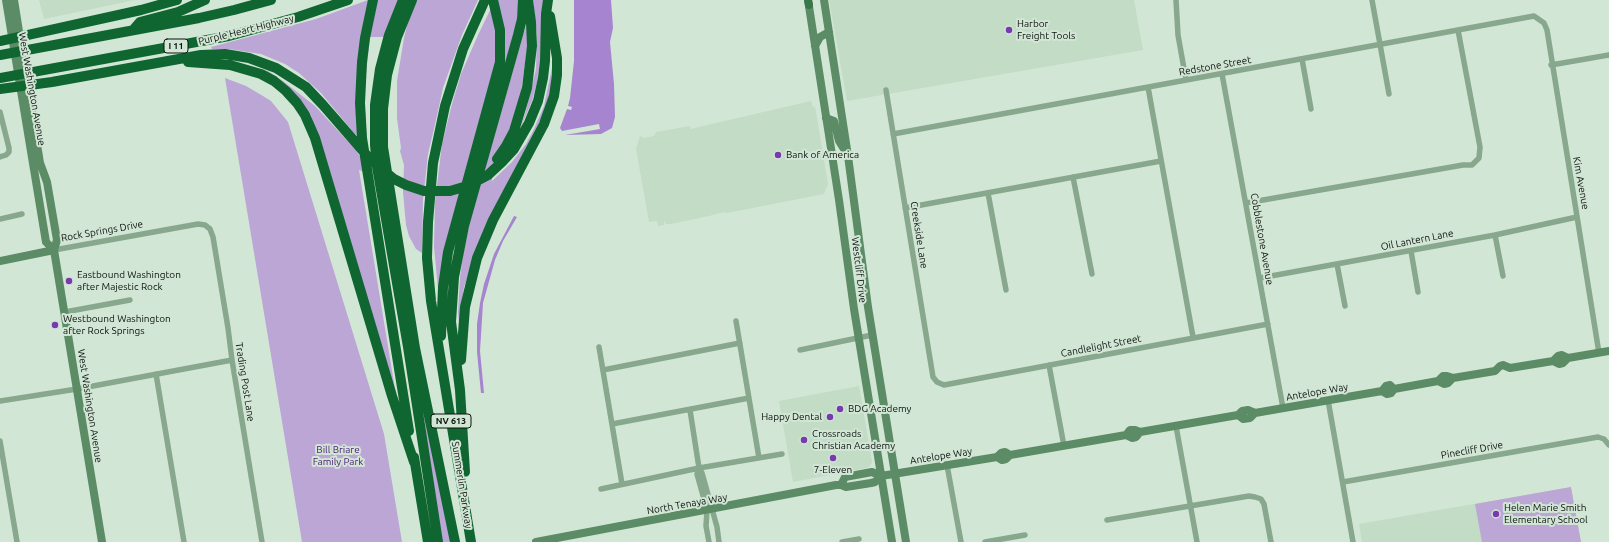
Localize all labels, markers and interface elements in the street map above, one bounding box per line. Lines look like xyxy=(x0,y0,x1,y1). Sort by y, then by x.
street label: Purple Heart Highway xyxy=(197,12,295,48)
place label: Harbor Freight Tools xyxy=(1017,18,1075,42)
marker: Harbor Freight Tools xyxy=(1004,25,1014,35)
street label: West Washington Avenue xyxy=(16,31,48,147)
road number: I 11 xyxy=(164,39,188,53)
street label: Redstone Street xyxy=(1178,54,1252,78)
place label: Bank of America xyxy=(786,149,859,161)
marker: Bank of America xyxy=(773,150,783,160)
street label: Kim Avenue xyxy=(1570,156,1592,210)
street label: Cobblestone Avenue xyxy=(1248,192,1276,286)
street label: Creekside Lane xyxy=(908,201,930,269)
street label: Rock Springs Drive xyxy=(60,218,144,244)
street label: Oil Lantern Lane xyxy=(1380,227,1454,253)
street label: Westcliff Drive xyxy=(849,236,869,304)
place label: Eastbound Washington after Majestic Rock xyxy=(77,269,181,292)
marker: Eastbound Washington after Majestic Rock xyxy=(64,276,74,286)
place label: Westbound Washington after Rock Springs xyxy=(63,313,171,336)
marker: Westbound Washington after Rock Springs xyxy=(50,320,60,330)
street label: Candlelight Street xyxy=(1060,332,1142,360)
street label: Trading Post Lane xyxy=(233,342,257,422)
street label: West Washington Avenue xyxy=(75,348,105,464)
street label: Antelope Way xyxy=(1285,381,1349,403)
place label: BDG Academy xyxy=(848,403,911,415)
marker: BDG Academy xyxy=(835,404,845,414)
place label: Happy Dental xyxy=(761,411,822,423)
marker: Happy Dental xyxy=(825,412,835,422)
road number: NV 613 xyxy=(431,414,471,428)
place label: Crossroads Christian Academy xyxy=(812,428,895,452)
marker: Crossroads Christian Academy xyxy=(799,435,809,445)
street label: Pinecliff Drive xyxy=(1440,439,1504,461)
street label: Summerlin Parkway xyxy=(449,441,475,529)
park label: Bill Briare Family Park xyxy=(313,444,363,468)
street label: Antelope Way xyxy=(909,445,973,467)
marker: 7-Eleven xyxy=(828,453,838,463)
place label: 7-Eleven xyxy=(814,464,852,476)
street label: North Tenaya Way xyxy=(646,491,728,517)
place label: Helen Marie Smith Elementary School xyxy=(1504,502,1588,526)
marker: Helen Marie Smith Elementary School xyxy=(1491,509,1501,519)

